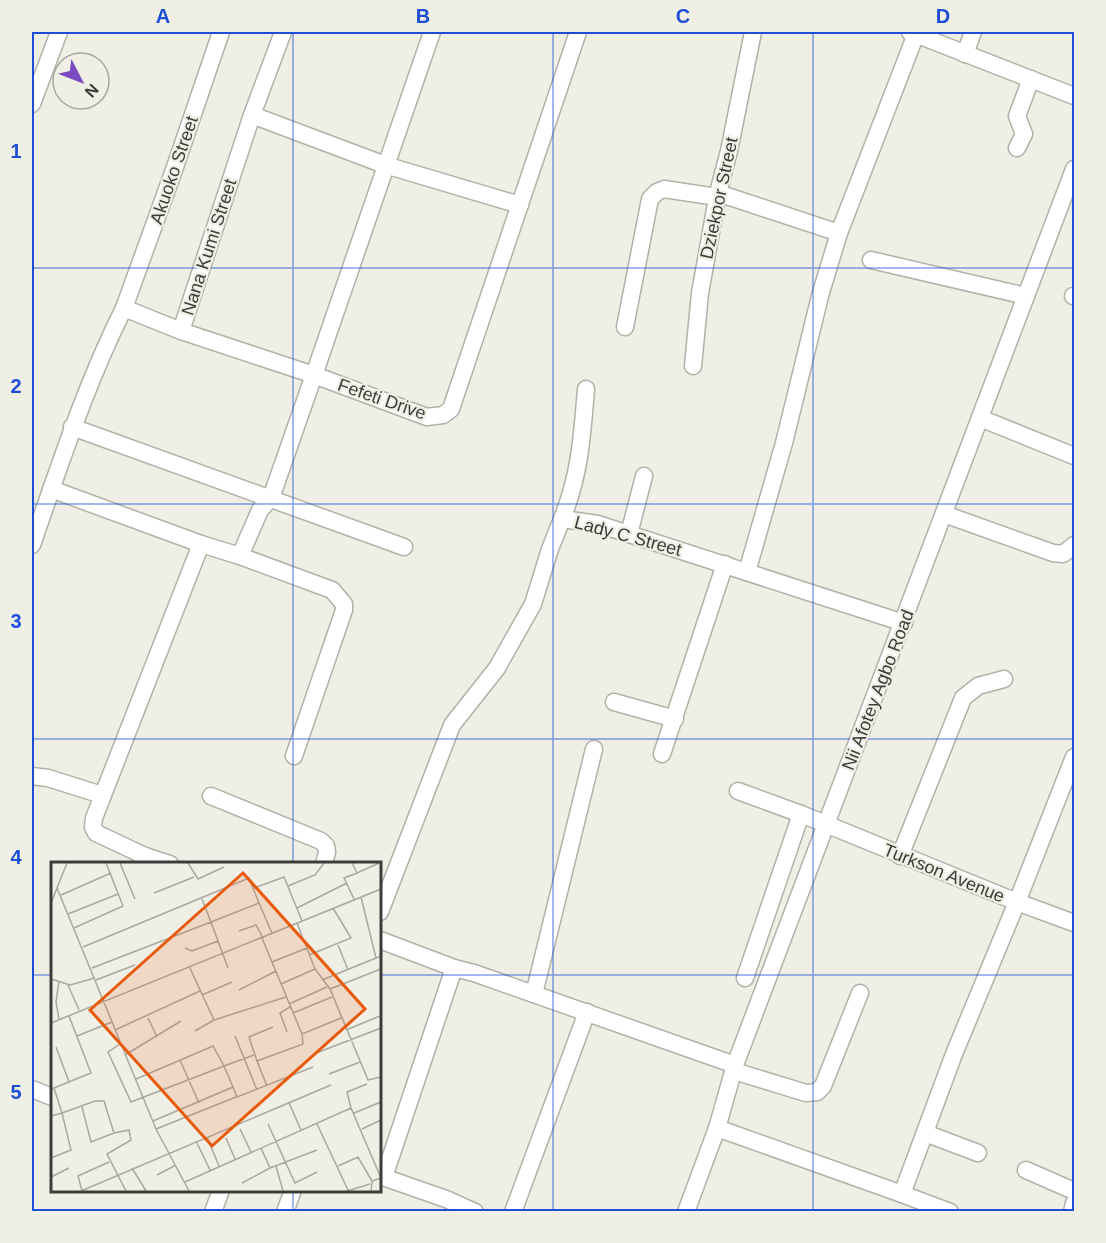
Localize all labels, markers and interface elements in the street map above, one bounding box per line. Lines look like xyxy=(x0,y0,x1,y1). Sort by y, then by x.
text: A xyxy=(156,5,170,27)
text: B xyxy=(416,5,430,27)
text: C xyxy=(676,5,690,27)
text: D xyxy=(936,5,950,27)
north arrow xyxy=(51,51,111,111)
text: N xyxy=(82,81,102,101)
street label: Akuoko Street xyxy=(146,113,202,227)
street label: Dziekpor Street xyxy=(696,135,742,261)
text: 1 xyxy=(10,140,22,162)
street label: Nana Kumi Street xyxy=(178,176,240,318)
text: 2 xyxy=(10,375,22,397)
street label: Fefeti Drive xyxy=(335,375,429,423)
street label: Lady C Street xyxy=(572,512,684,560)
street label: Nii Afotey Agbo Road xyxy=(838,607,918,773)
text: 3 xyxy=(10,610,22,632)
street label: Turkson Avenue xyxy=(880,840,1008,906)
text: 4 xyxy=(10,846,22,868)
inset map xyxy=(51,862,381,1192)
text: 5 xyxy=(10,1081,22,1103)

